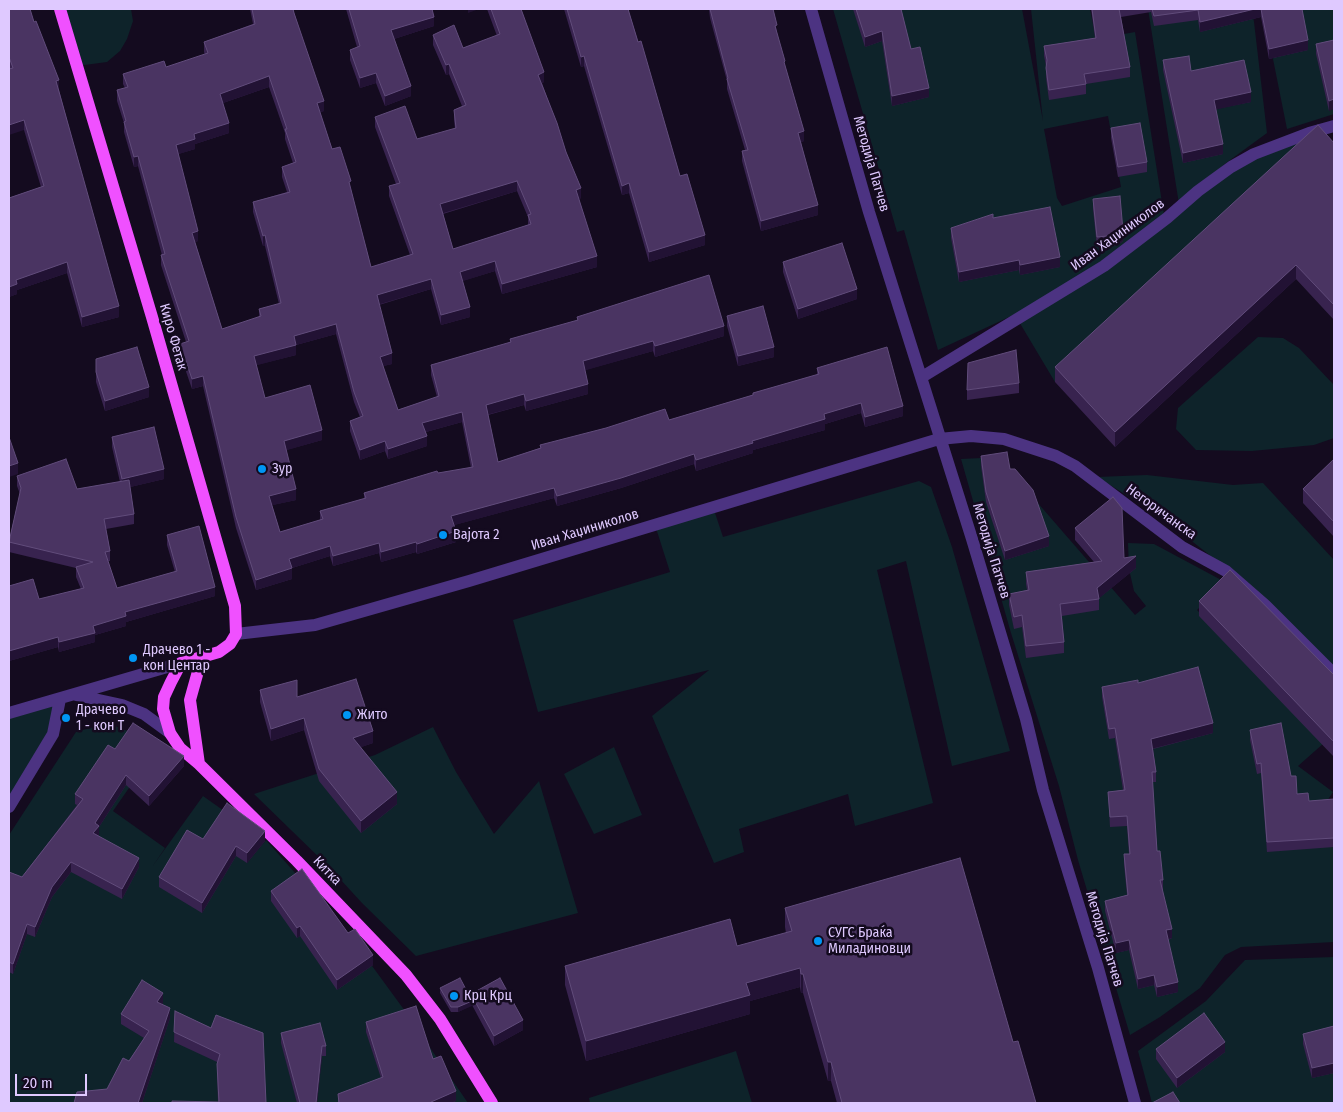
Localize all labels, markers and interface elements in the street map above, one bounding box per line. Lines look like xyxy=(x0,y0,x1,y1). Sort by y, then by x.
street label: Методија Патчев xyxy=(849,114,893,214)
street label: Иван Хаџиниколов xyxy=(1068,195,1168,275)
street label: Киро Фетак xyxy=(155,302,191,372)
place label: Зур xyxy=(272,461,292,477)
marker: Зур xyxy=(256,463,268,475)
street label: Негоричанска xyxy=(1122,481,1200,543)
street label: Методија Патчев xyxy=(969,501,1013,601)
street label: Иван Хаџиниколов xyxy=(529,506,641,554)
place label: Вајота 2 xyxy=(453,527,499,543)
marker: Вајота 2 xyxy=(437,529,449,541)
place label: Драчево 1 - кон Центар xyxy=(143,642,210,674)
marker: Драчево 1 - кон Центар xyxy=(127,652,139,664)
place label: Драчево 1 - кон T xyxy=(76,702,126,734)
place label: Жито xyxy=(357,707,388,723)
marker: Жито xyxy=(341,709,353,721)
marker: Драчево 1 - кон T xyxy=(60,712,72,724)
street label: Китка xyxy=(309,853,345,889)
street label: Методија Патчев xyxy=(1082,889,1126,989)
place label: СУГС Браќа Миладиновци xyxy=(828,925,911,958)
marker: СУГС Браќа Миладиновци xyxy=(812,935,824,947)
place label: Крц Крц xyxy=(464,988,512,1004)
marker: Крц Крц xyxy=(448,990,460,1002)
scale bar xyxy=(18,1064,90,1096)
text: 20 m xyxy=(23,1074,53,1092)

